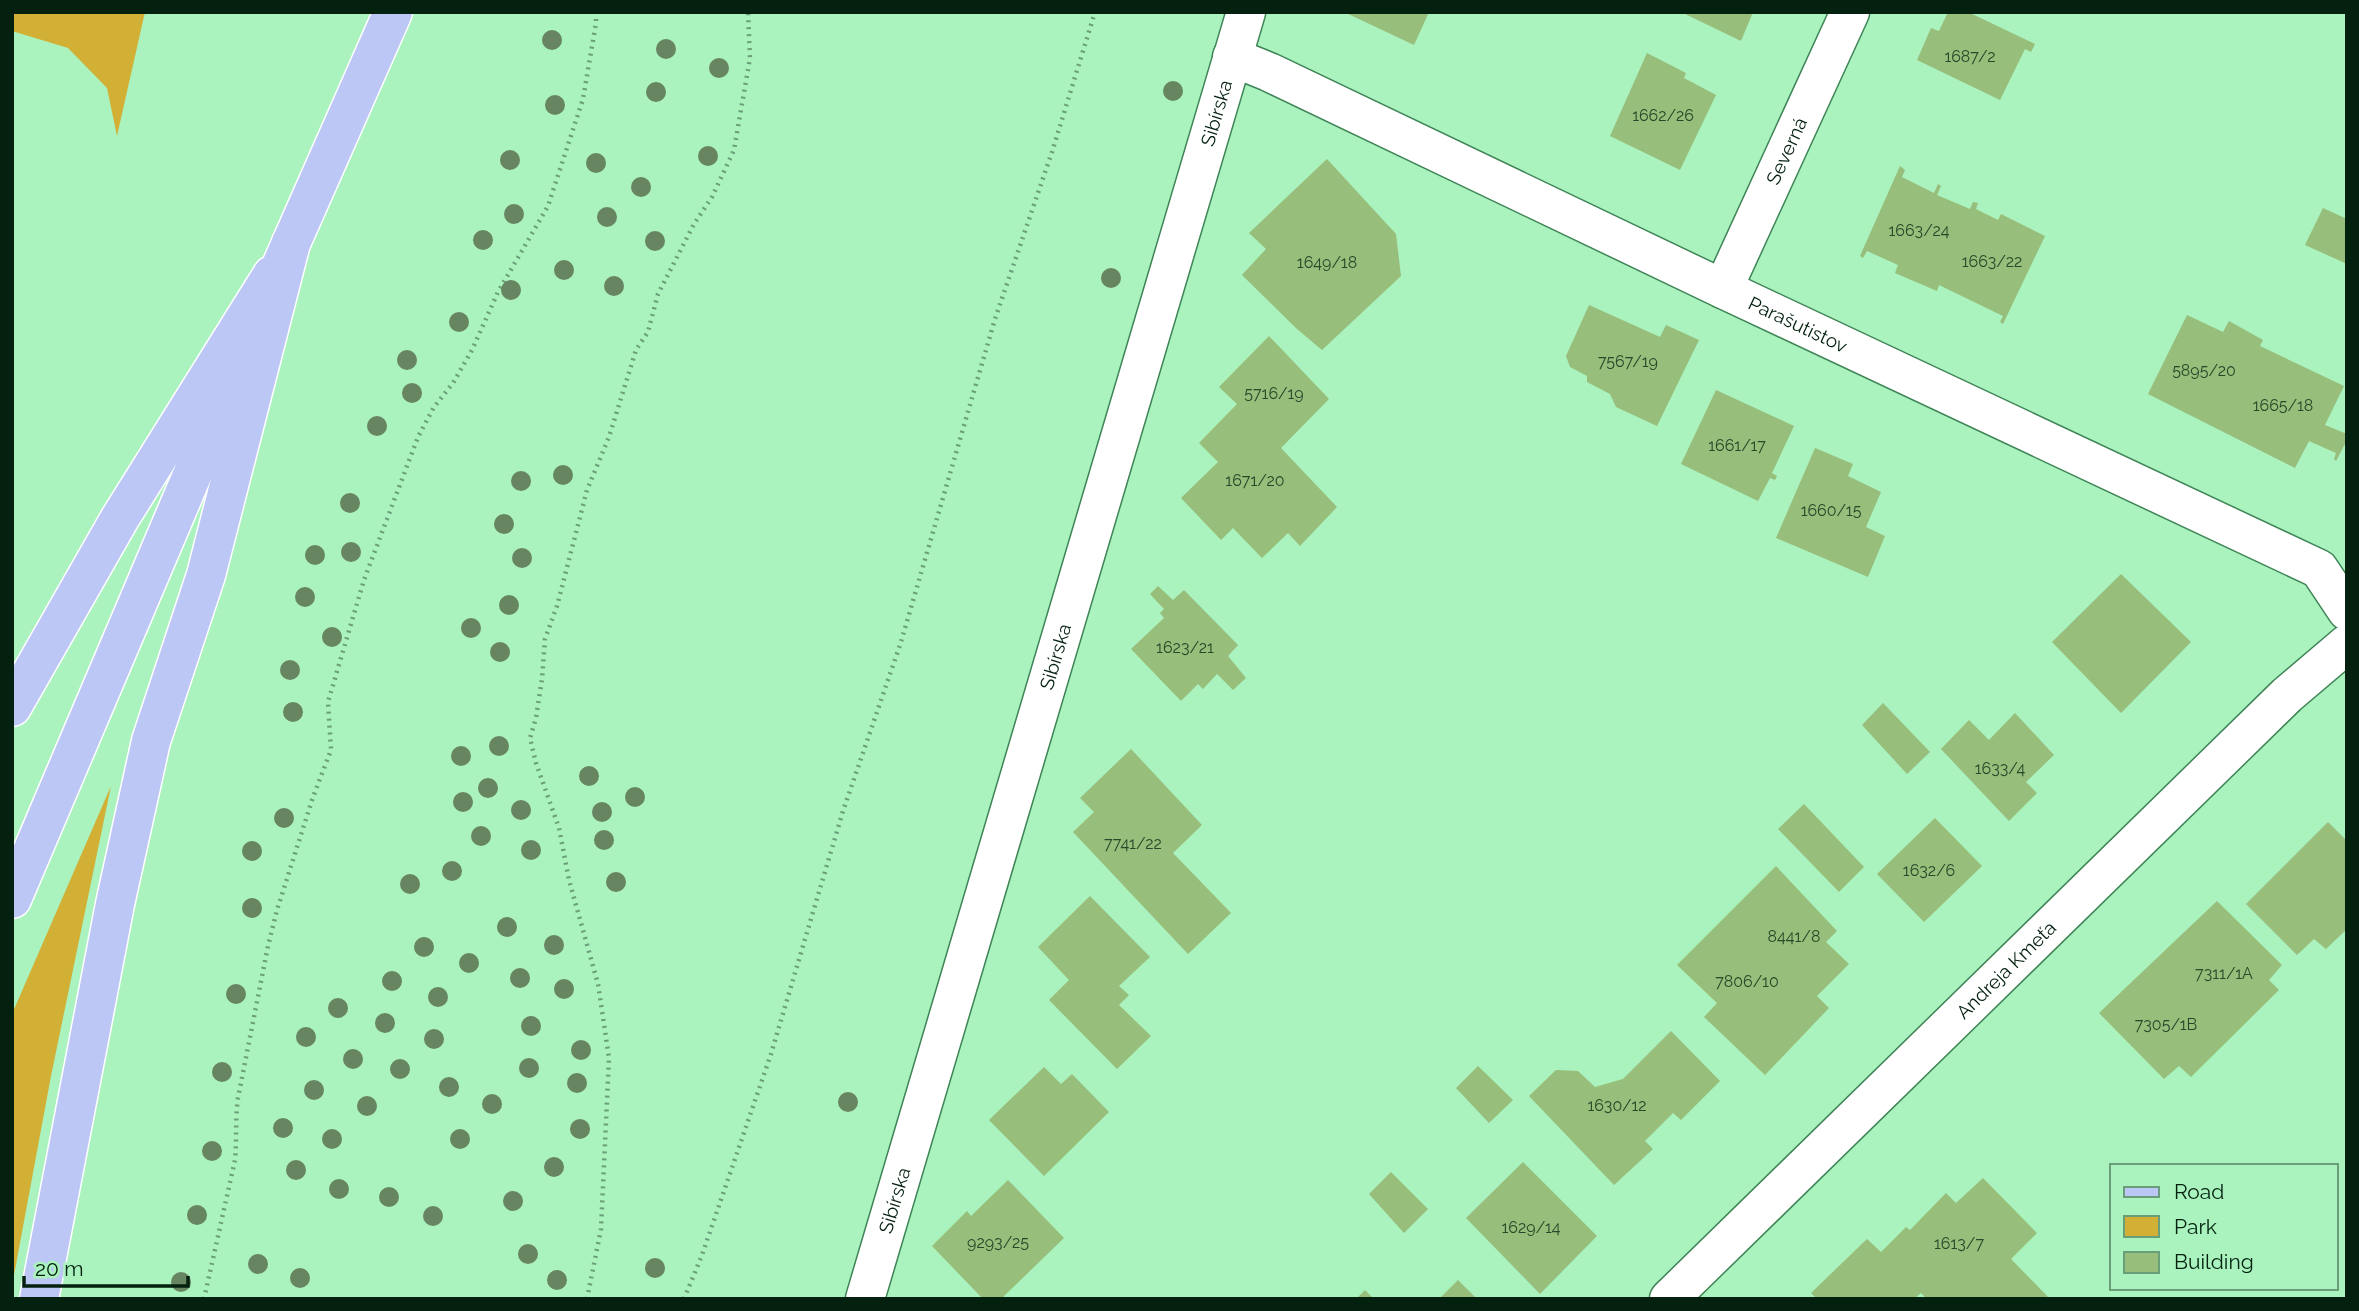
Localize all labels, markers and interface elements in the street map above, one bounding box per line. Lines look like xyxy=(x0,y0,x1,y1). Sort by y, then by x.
house number: 1687/2 xyxy=(1944,47,1996,66)
street label: Sibírska xyxy=(1196,77,1236,149)
house number: 1662/26 xyxy=(1632,106,1694,125)
street label: Severná xyxy=(1761,114,1811,188)
house number: 1663/24 xyxy=(1888,221,1950,240)
house number: 1663/22 xyxy=(1962,252,2022,271)
house number: 1649/18 xyxy=(1297,253,1357,272)
street label: Parašutistov xyxy=(1745,292,1851,357)
house number: 7567/19 xyxy=(1598,352,1658,371)
house number: 5895/20 xyxy=(2172,361,2236,380)
house number: 5716/19 xyxy=(1244,384,1304,403)
house number: 1665/18 xyxy=(2253,396,2313,415)
house number: 1661/17 xyxy=(1708,436,1766,455)
house number: 1671/20 xyxy=(1225,471,1285,490)
house number: 1660/15 xyxy=(1801,501,1862,520)
street label: Sibírska xyxy=(1035,621,1075,692)
house number: 1623/21 xyxy=(1156,638,1214,657)
house number: 1633/4 xyxy=(1975,759,2026,778)
house number: 7741/22 xyxy=(1104,834,1162,853)
house number: 1632/6 xyxy=(1903,861,1955,880)
street label: Andreja Kmeťa xyxy=(1952,916,2060,1023)
house number: 8441/8 xyxy=(1768,927,1820,946)
house number: 7311/1A xyxy=(2195,964,2253,983)
house number: 7806/10 xyxy=(1715,972,1779,991)
house number: 7305/1B xyxy=(2135,1015,2197,1034)
house number: 1630/12 xyxy=(1587,1096,1647,1115)
legend xyxy=(2110,1164,2338,1290)
street label: Sibírska xyxy=(874,1165,914,1236)
text: Road xyxy=(2174,1179,2224,1204)
text: Park xyxy=(2174,1214,2217,1239)
house number: 1629/14 xyxy=(1501,1218,1561,1237)
house number: 9293/25 xyxy=(967,1233,1029,1252)
house number: 1613/7 xyxy=(1934,1234,1984,1253)
scale bar xyxy=(24,1244,189,1288)
text: Building xyxy=(2174,1249,2254,1274)
text: 20 m xyxy=(35,1256,83,1281)

